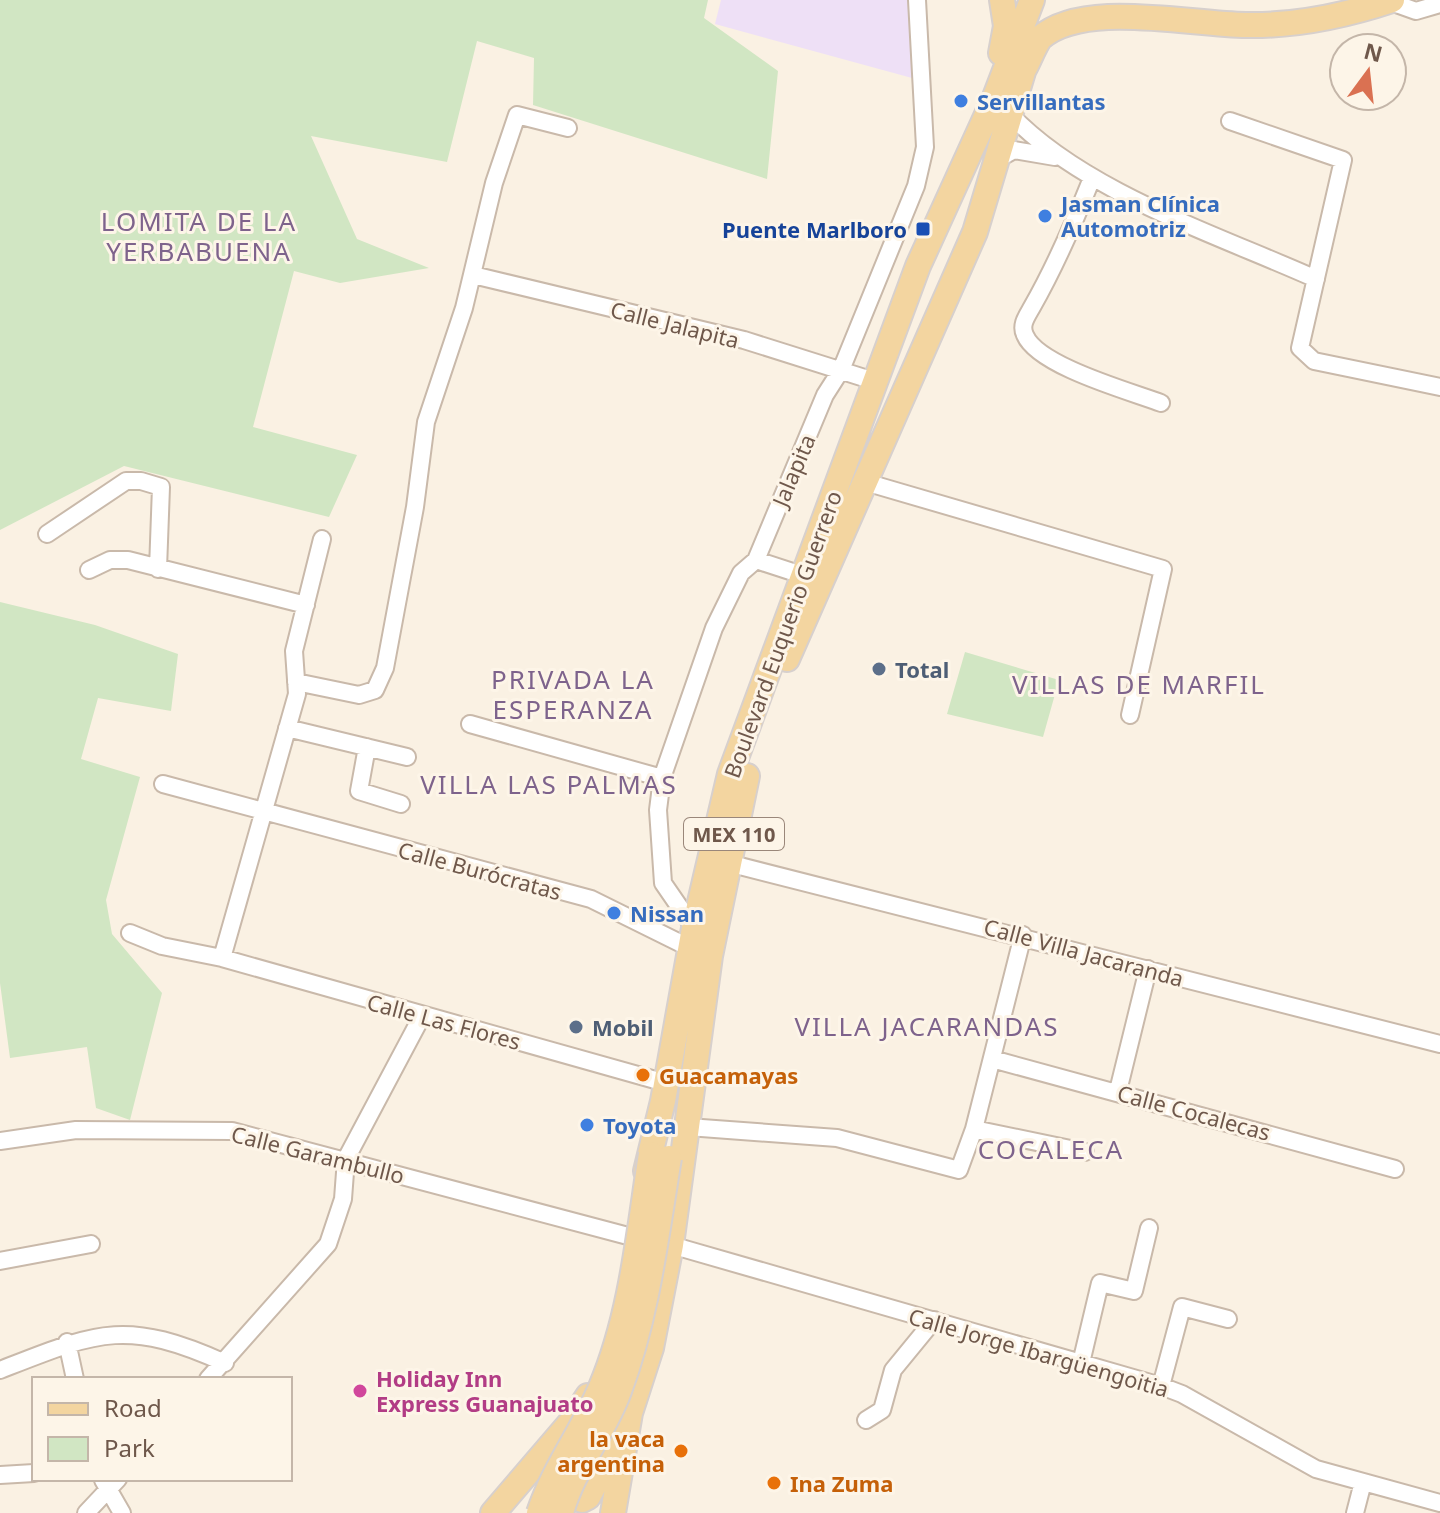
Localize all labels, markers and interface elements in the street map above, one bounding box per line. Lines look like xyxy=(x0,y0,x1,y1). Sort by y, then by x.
north arrow xyxy=(1328,32,1408,112)
text: N xyxy=(1361,35,1386,69)
place label: Servillantas xyxy=(977,86,1106,116)
marker: Servillantas xyxy=(952,92,970,110)
place label: Jasman Clínica Automotriz xyxy=(1059,188,1220,243)
district label: LOMITA DE LA YERBABUENA xyxy=(101,203,297,269)
marker: Jasman Clínica Automotriz xyxy=(1036,207,1054,225)
place label: Puente Marlboro xyxy=(722,214,907,244)
marker: Puente Marlboro xyxy=(914,220,932,238)
street label: Calle Jalapita xyxy=(608,294,742,354)
street label: Jalapita xyxy=(764,429,822,513)
street label: Boulevard Euquerio Guerrero xyxy=(716,486,848,782)
place label: Total xyxy=(895,654,949,684)
marker: Total xyxy=(870,660,888,678)
district label: PRIVADA LA ESPERANZA xyxy=(491,661,655,727)
district label: VILLAS DE MARFIL xyxy=(1012,666,1266,702)
district label: VILLA LAS PALMAS xyxy=(420,766,678,802)
road number: MEX 110 xyxy=(684,818,784,850)
street label: Calle Burócratas xyxy=(395,834,565,906)
place label: Nissan xyxy=(630,898,704,928)
marker: Nissan xyxy=(605,904,623,922)
street label: Calle Villa Jacaranda xyxy=(981,911,1187,993)
street label: Calle Las Flores xyxy=(364,986,524,1056)
district label: VILLA JACARANDAS xyxy=(794,1008,1060,1044)
place label: Mobil xyxy=(592,1012,654,1042)
marker: Mobil xyxy=(567,1018,585,1036)
place label: Guacamayas xyxy=(659,1060,798,1090)
marker: Guacamayas xyxy=(634,1066,652,1084)
street label: Calle Cocalecas xyxy=(1114,1077,1274,1147)
place label: Toyota xyxy=(603,1110,677,1140)
marker: Toyota xyxy=(578,1116,596,1134)
street label: Calle Garambullo xyxy=(228,1118,408,1190)
district label: COCALECA xyxy=(978,1131,1124,1167)
street label: Calle Jorge Ibargüengoitia xyxy=(905,1300,1173,1404)
place label: Holiday Inn Express Guanajuato xyxy=(376,1363,594,1418)
legend xyxy=(32,1377,292,1481)
marker: Holiday Inn Express Guanajuato xyxy=(351,1382,369,1400)
text: Road xyxy=(104,1391,162,1424)
place label: la vaca argentina xyxy=(557,1423,665,1478)
text: Park xyxy=(104,1431,155,1464)
marker: la vaca argentina xyxy=(672,1442,690,1460)
place label: Ina Zuma xyxy=(790,1468,893,1498)
marker: Ina Zuma xyxy=(765,1474,783,1492)

